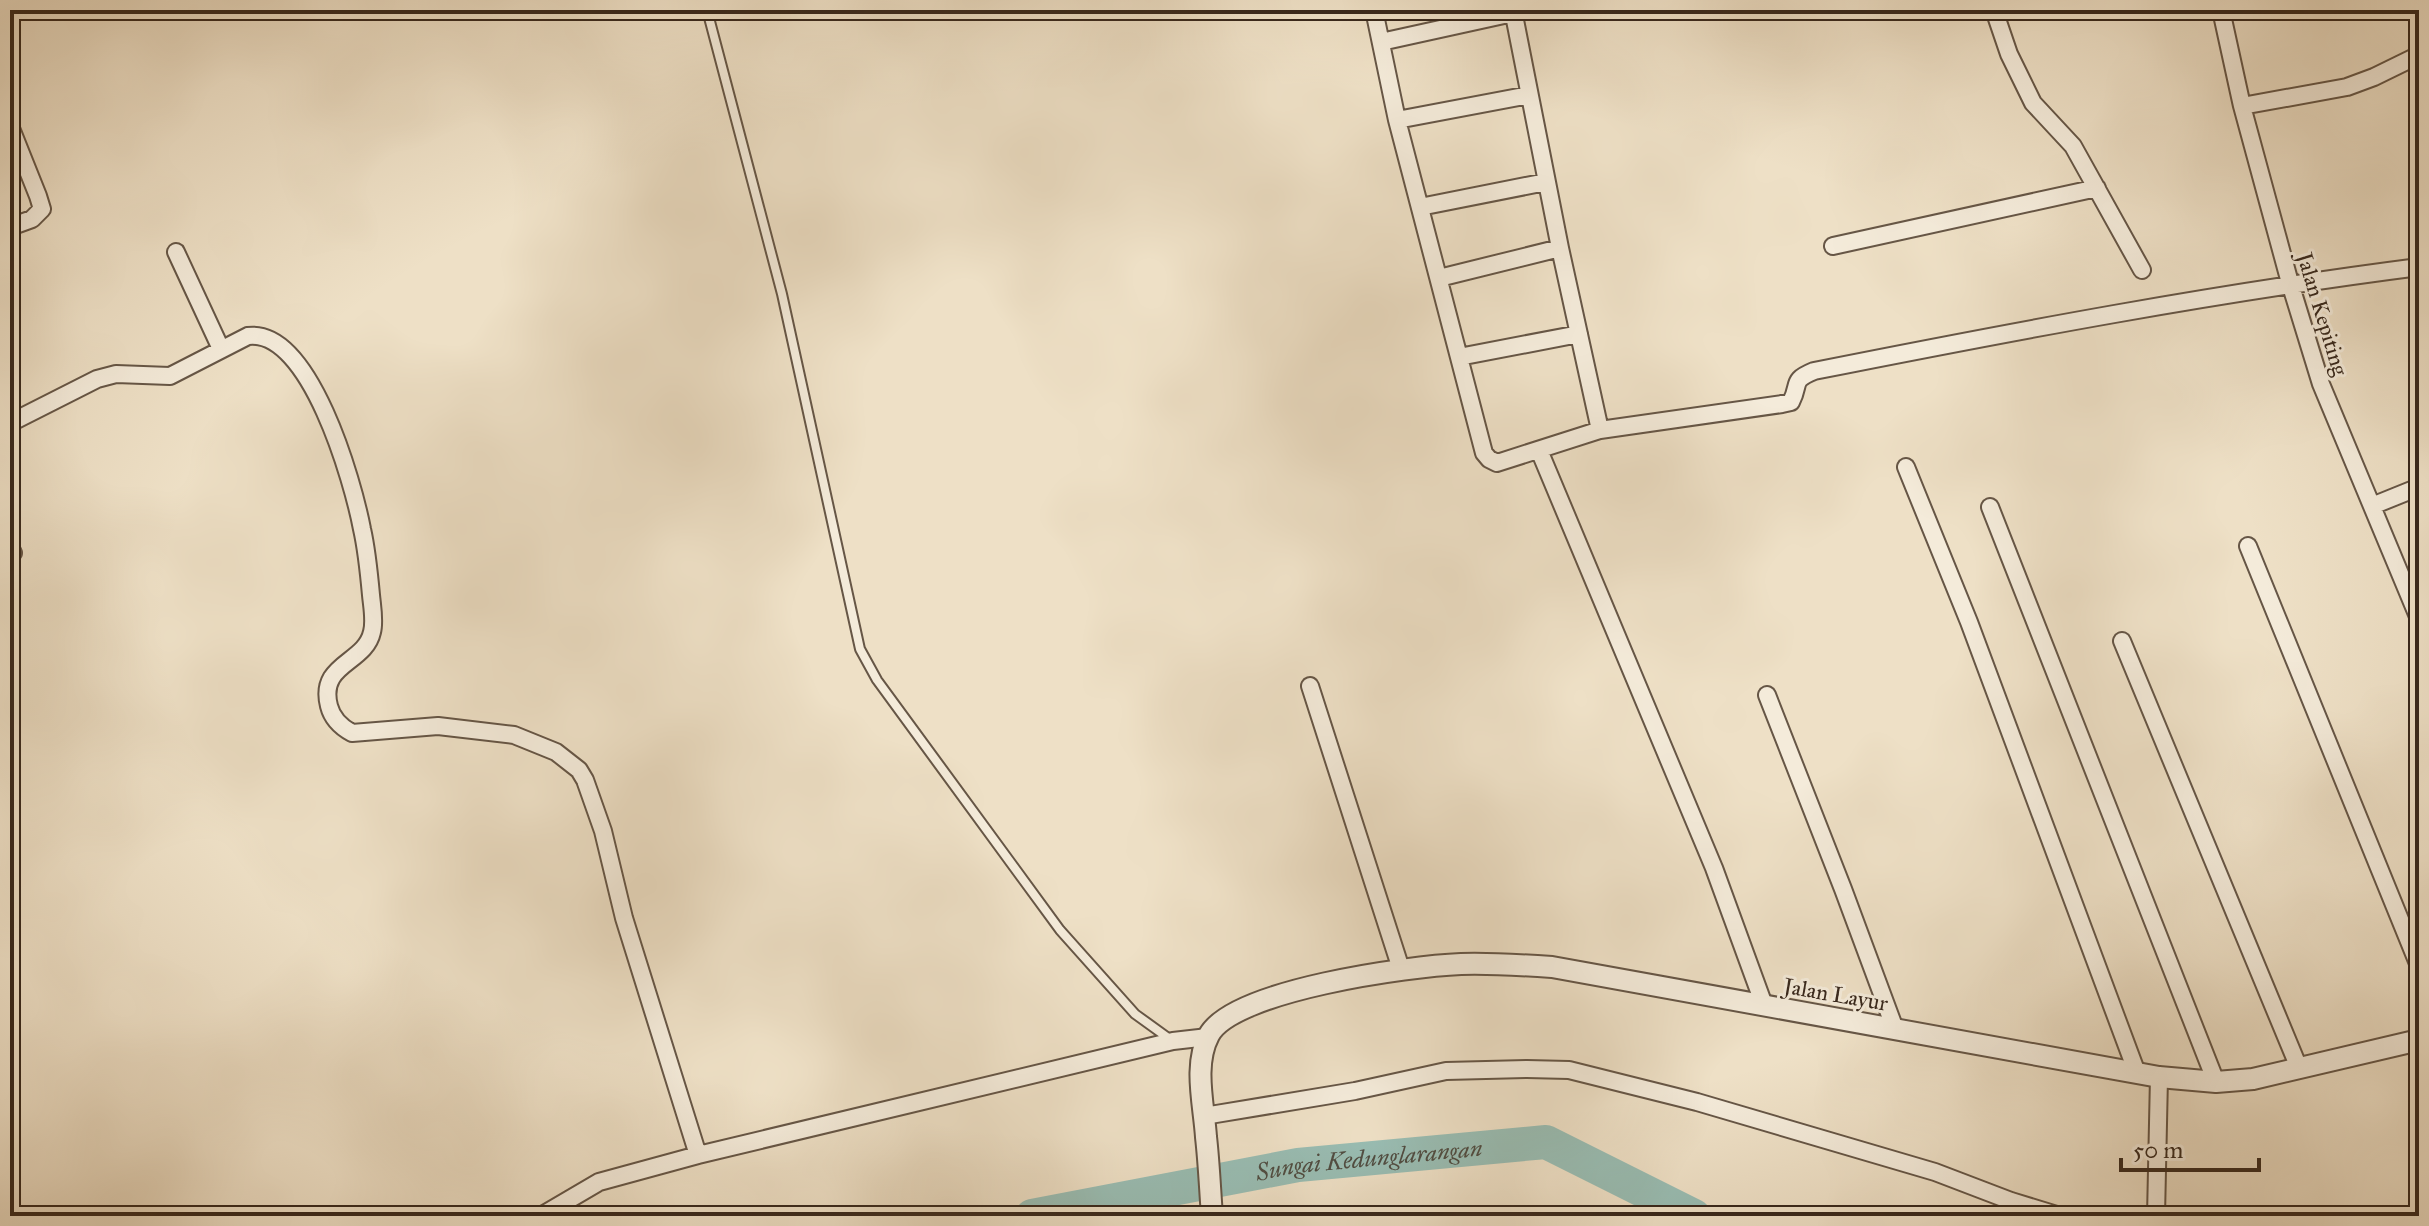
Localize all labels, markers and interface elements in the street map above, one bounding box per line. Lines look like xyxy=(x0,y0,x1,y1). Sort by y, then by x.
street label: Jalan Kepiting xyxy=(2290,248,2354,380)
street label: Jalan Layur xyxy=(1780,972,1891,1017)
scale bar xyxy=(2121,1122,2259,1172)
water label: Sungai Kedunglarangan xyxy=(1252,1133,1484,1188)
text: 50 m xyxy=(2133,1135,2183,1165)

